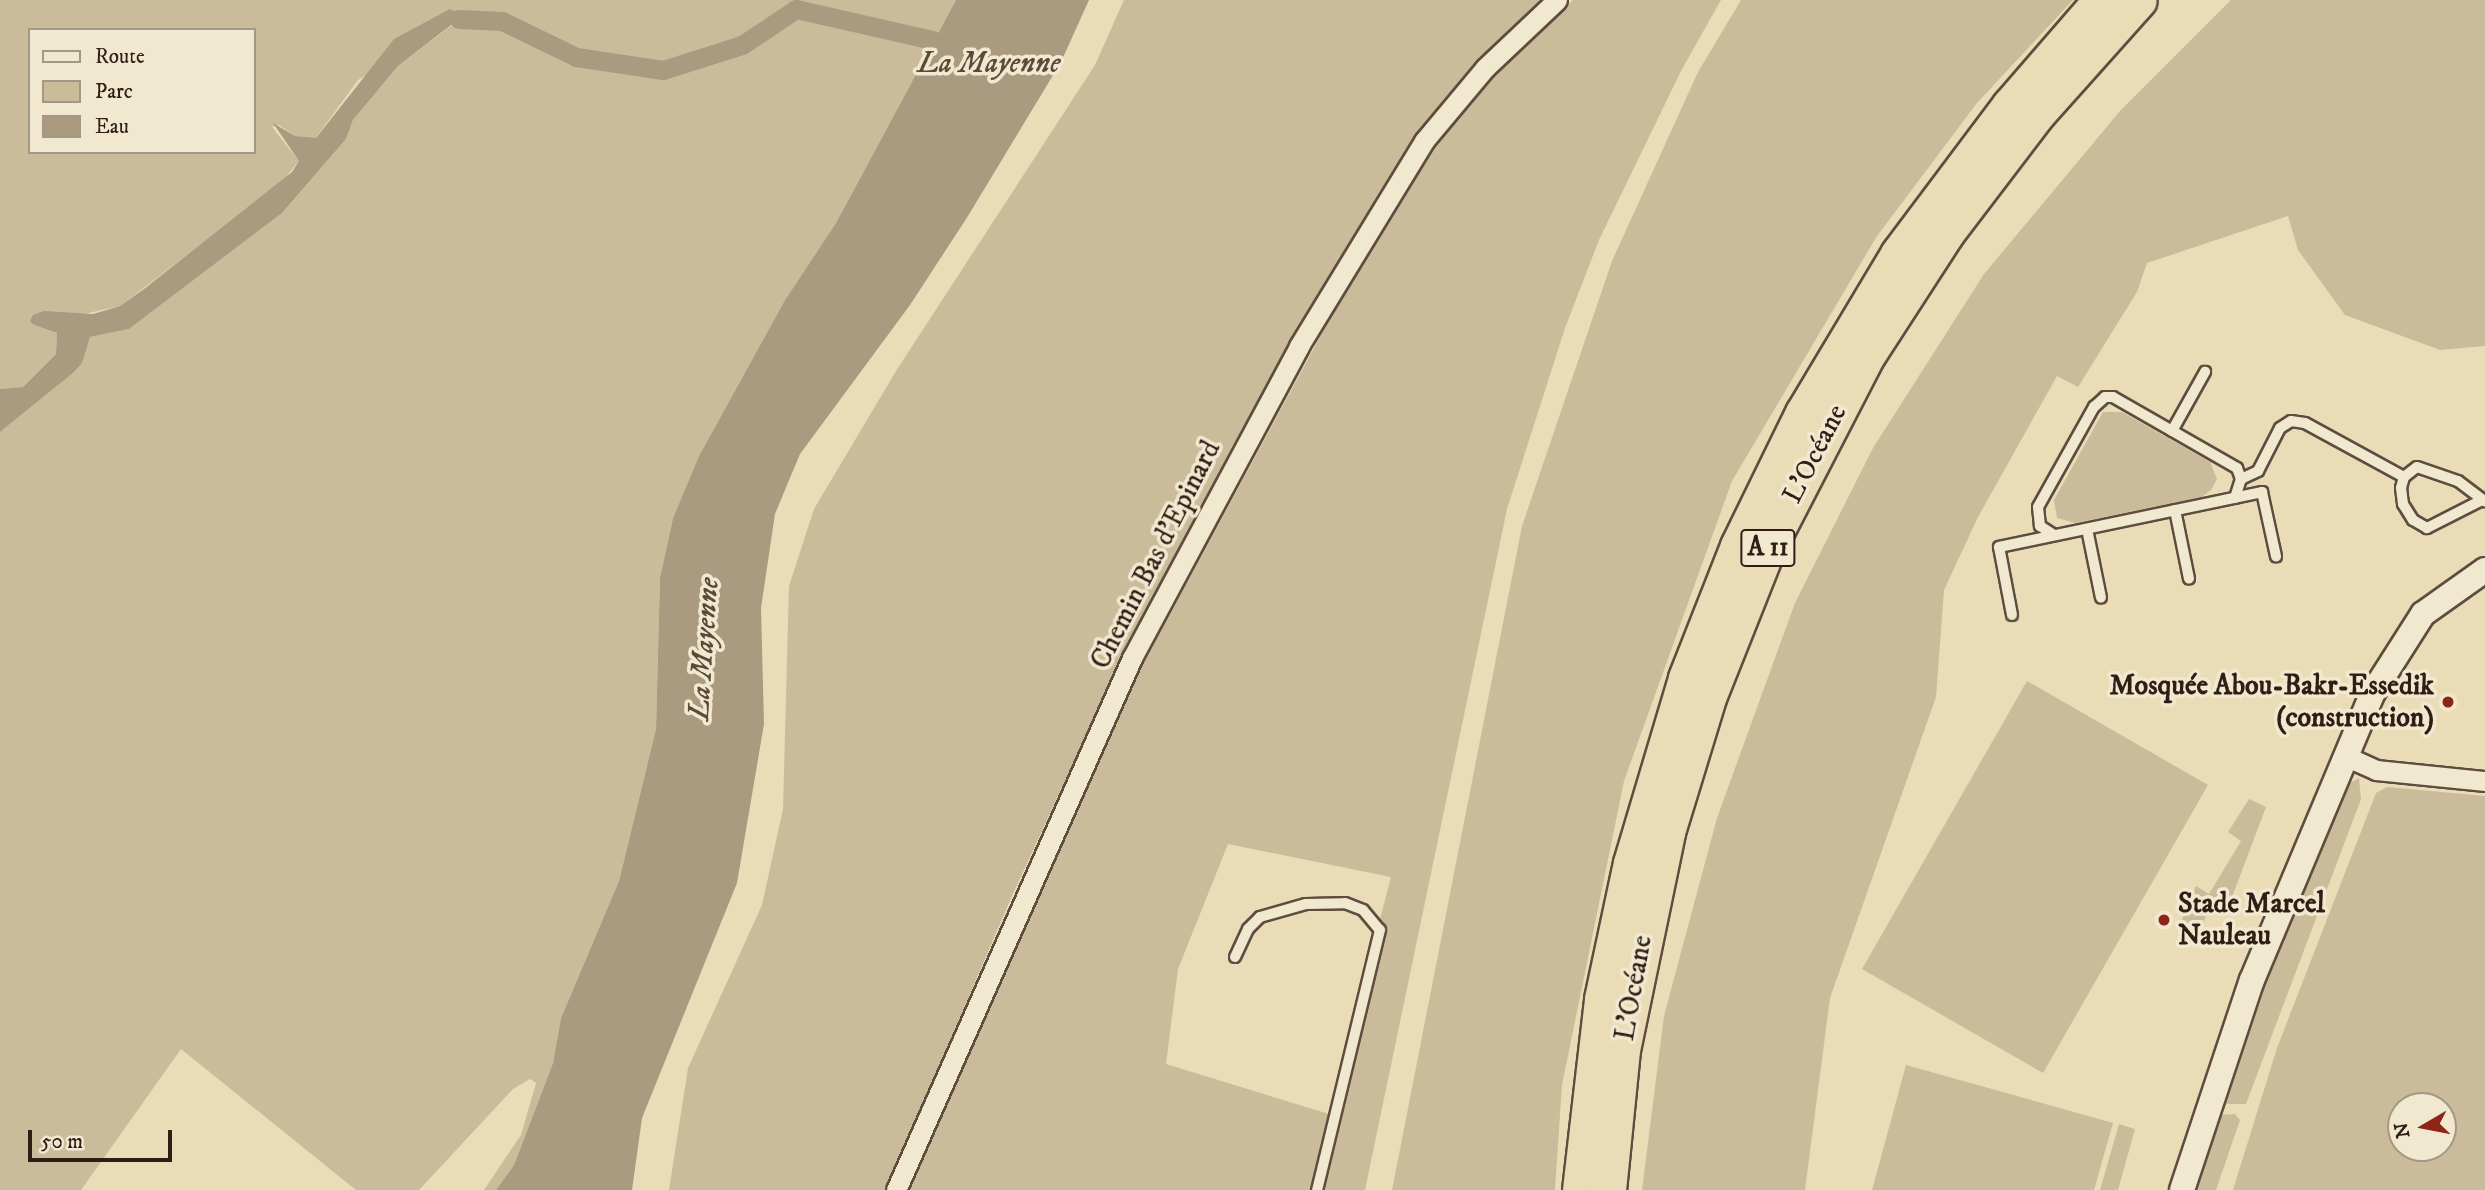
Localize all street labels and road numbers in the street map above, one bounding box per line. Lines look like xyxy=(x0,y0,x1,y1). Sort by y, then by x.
street label: L’Océane xyxy=(1776,399,1854,509)
street label: Chemin Bas d'Epinard xyxy=(1084,435,1228,675)
road number: A 11 xyxy=(1740,526,1796,570)
street label: L’Océane xyxy=(1608,933,1660,1043)

